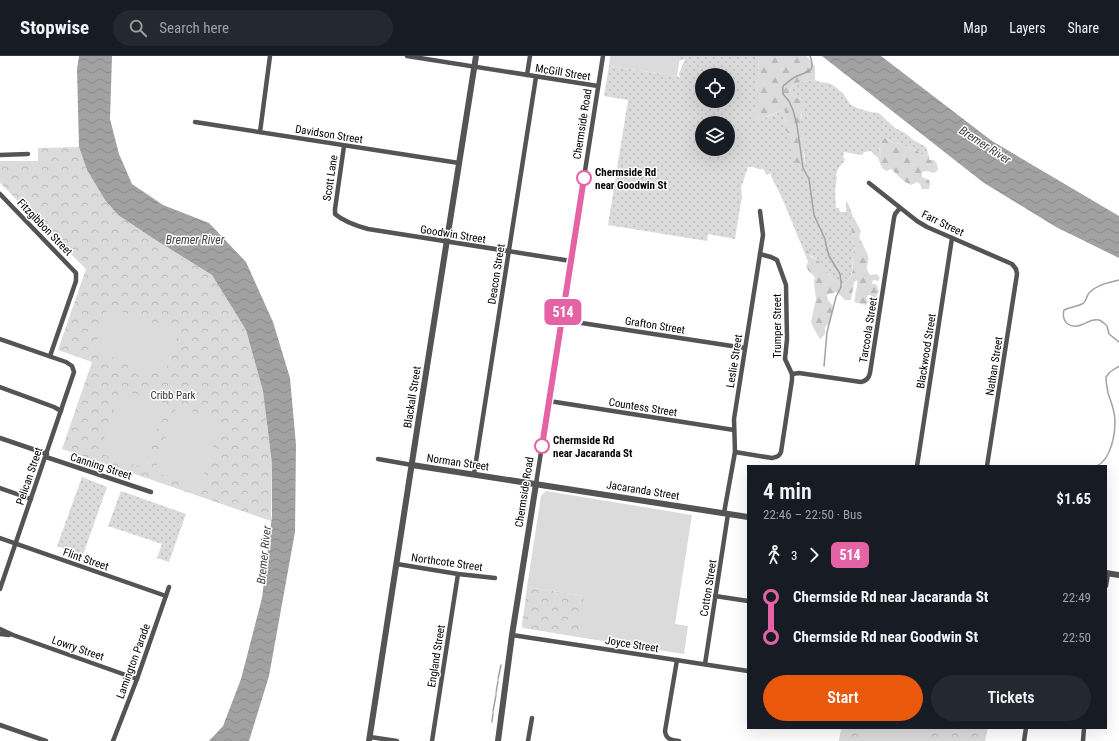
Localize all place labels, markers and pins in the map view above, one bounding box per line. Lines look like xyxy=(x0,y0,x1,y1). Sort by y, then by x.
place label: Chermside Rd near Goodwin St xyxy=(595,166,667,192)
marker: Chermside Rd near Goodwin St xyxy=(576,170,592,186)
place label: Chermside Rd near Jacaranda St xyxy=(553,434,633,460)
marker: Chermside Rd near Jacaranda St xyxy=(534,438,550,454)

